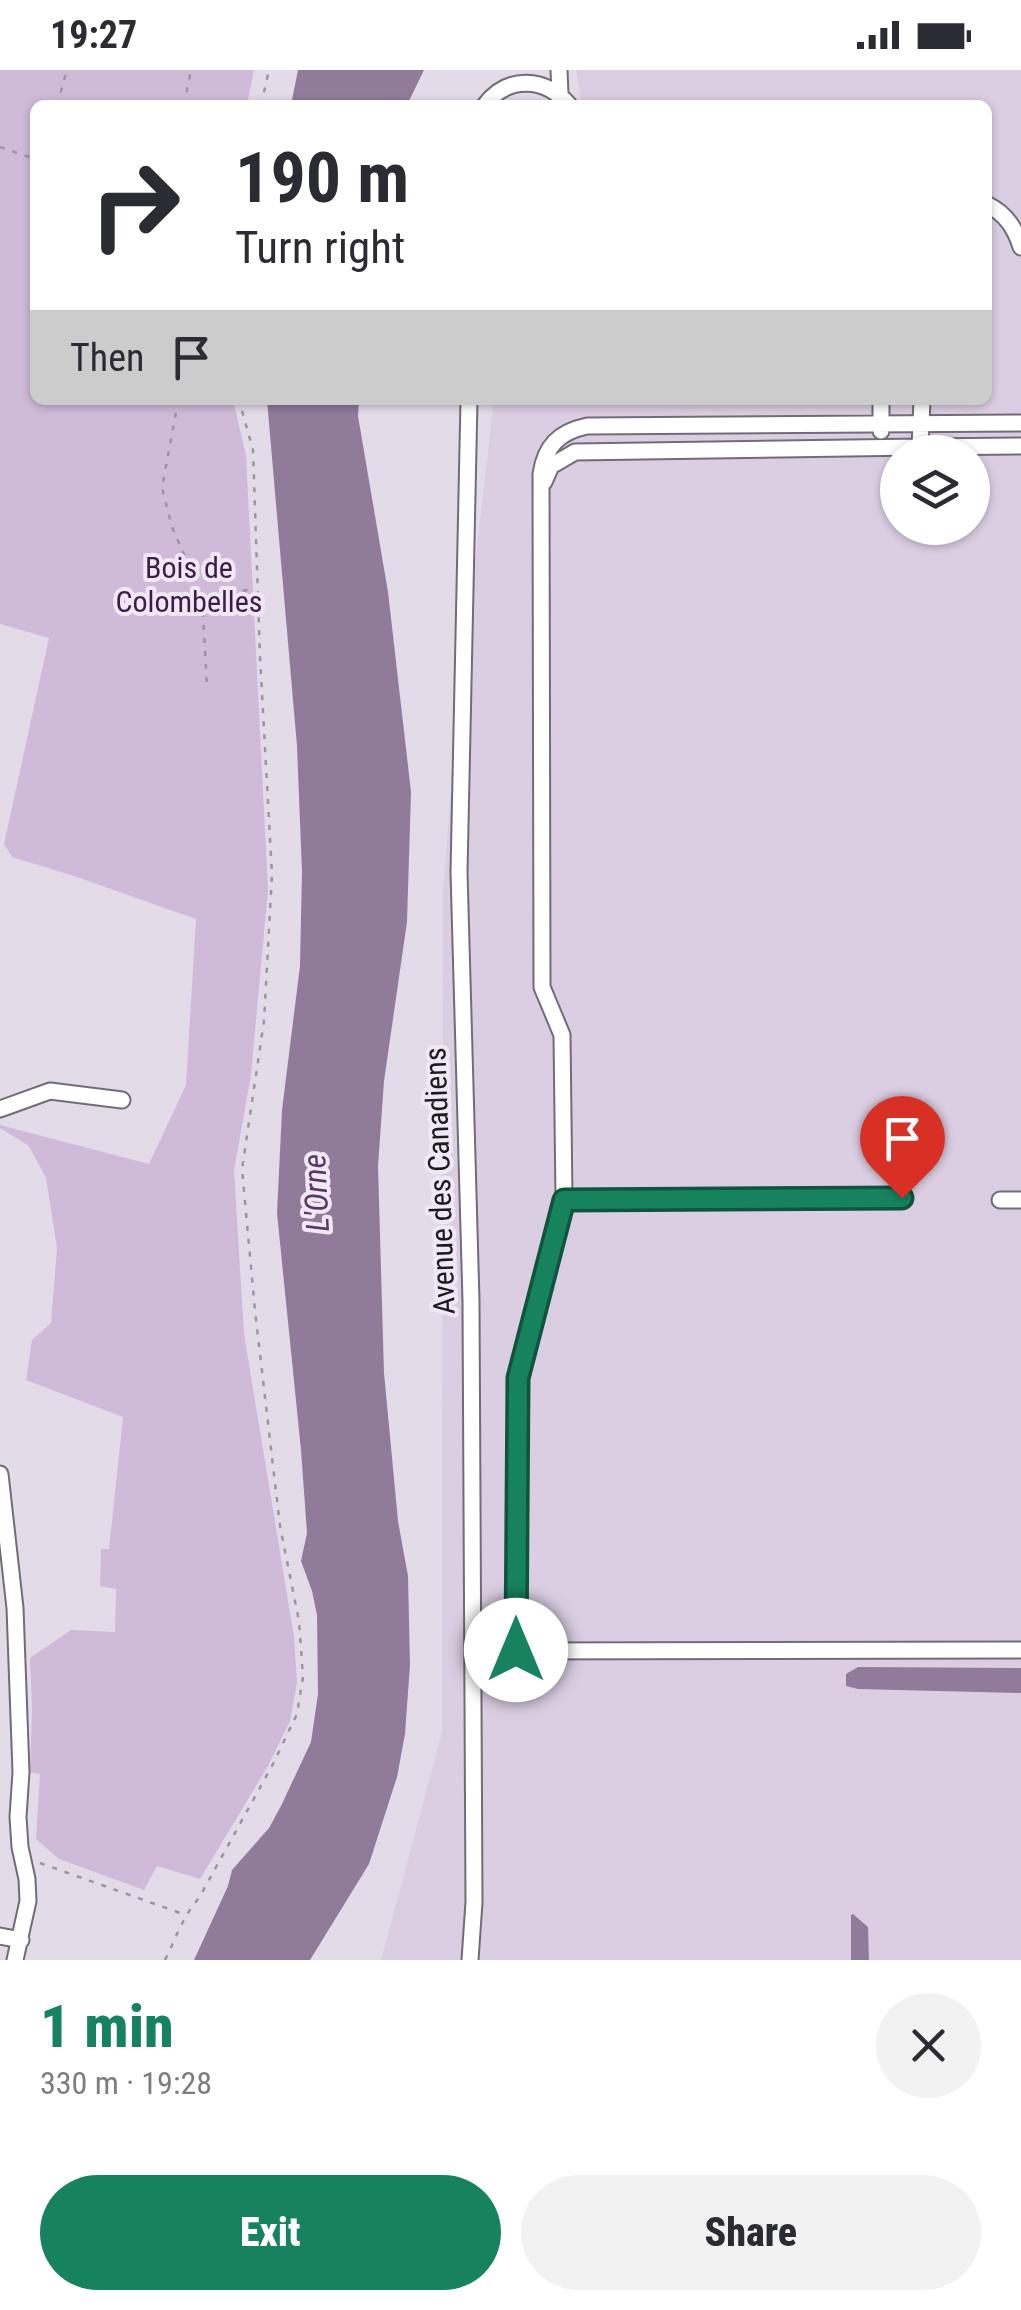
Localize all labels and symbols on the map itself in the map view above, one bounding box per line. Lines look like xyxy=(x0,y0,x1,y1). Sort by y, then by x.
park label: Bois de Colombelles xyxy=(116,550,262,619)
street label: Avenue des Canadiens xyxy=(417,1047,462,1315)
pin xyxy=(860,1096,945,1199)
water label: L'Orne xyxy=(295,1153,337,1233)
position arrow xyxy=(464,1598,568,1702)

